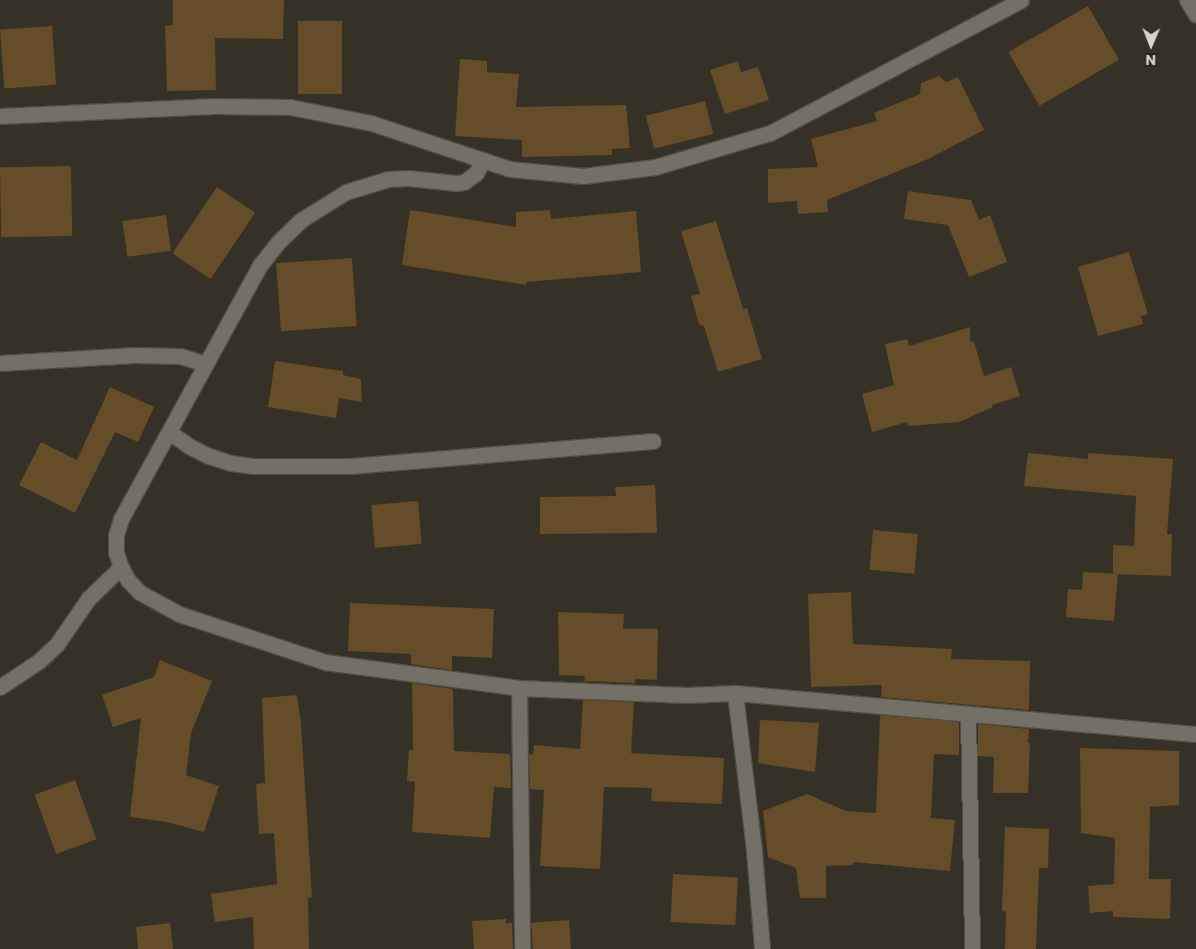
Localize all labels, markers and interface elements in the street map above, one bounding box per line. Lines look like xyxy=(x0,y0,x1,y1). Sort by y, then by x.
north arrow xyxy=(1126,20,1176,70)
text: N xyxy=(1145,50,1156,70)

